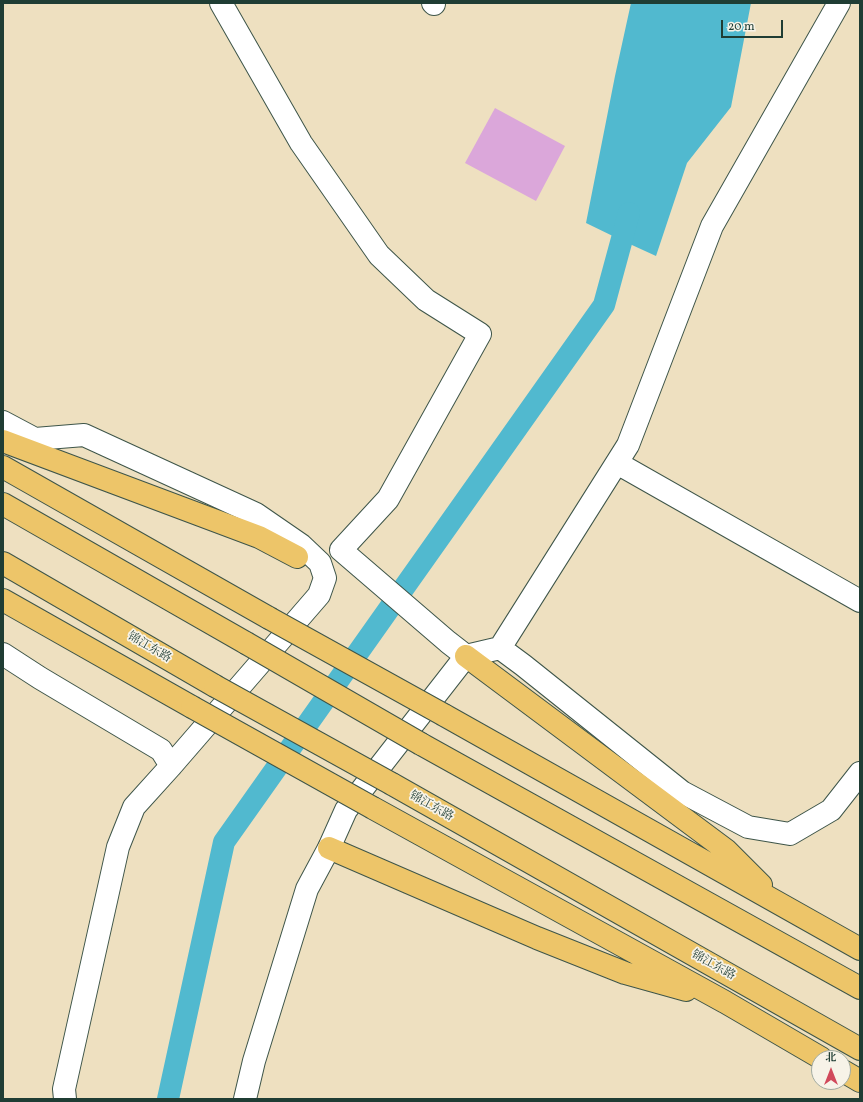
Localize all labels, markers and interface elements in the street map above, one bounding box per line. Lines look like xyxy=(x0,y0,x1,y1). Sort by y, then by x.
scale bar xyxy=(723,12,785,38)
text: 20 m xyxy=(728,19,755,35)
street label: 锦江东路 xyxy=(125,630,173,666)
street label: 锦江东路 xyxy=(407,789,455,825)
street label: 锦江东路 xyxy=(689,948,737,984)
north arrow xyxy=(811,1050,851,1090)
text: 北 xyxy=(826,1051,837,1066)

